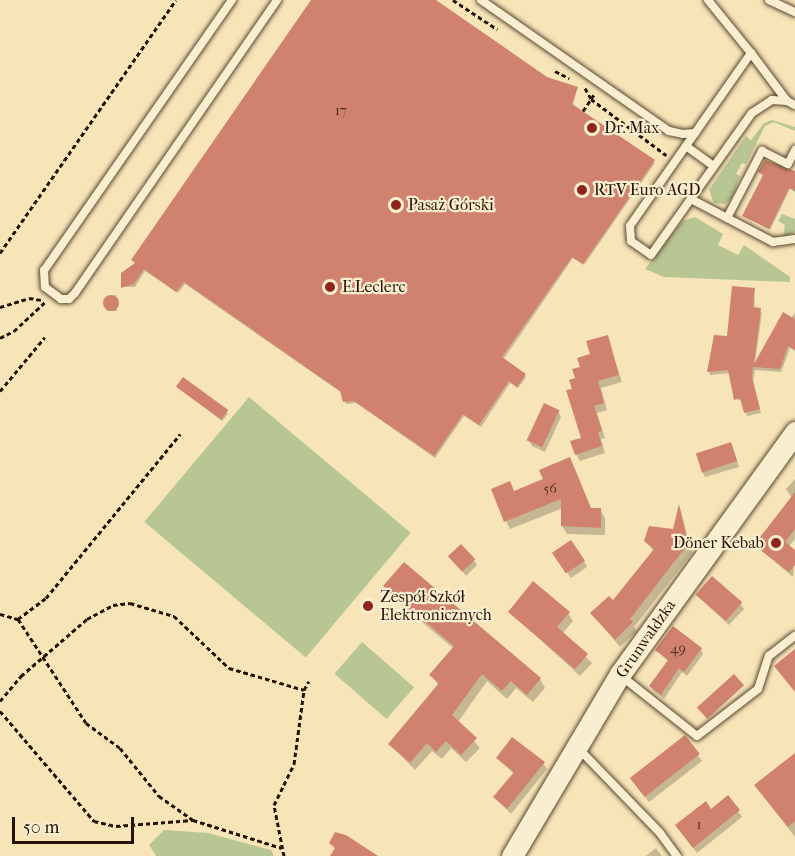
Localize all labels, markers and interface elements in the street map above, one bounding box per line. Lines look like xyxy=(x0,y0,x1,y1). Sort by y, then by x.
house number: 17 xyxy=(335,103,347,119)
place label: Dr. Max xyxy=(604,118,659,138)
marker: Dr. Max xyxy=(585,121,599,135)
place label: RTV Euro AGD xyxy=(594,180,700,200)
marker: RTV Euro AGD xyxy=(575,183,589,197)
place label: Pasaż Górski xyxy=(408,195,494,215)
marker: Pasaż Górski xyxy=(389,198,403,212)
place label: E.Leclerc xyxy=(342,277,406,297)
marker: E.Leclerc xyxy=(323,280,337,294)
house number: 56 xyxy=(543,481,557,497)
place label: Döner Kebab xyxy=(673,533,764,553)
marker: Döner Kebab xyxy=(769,536,783,550)
place label: Zespół Szkół Elektronicznych xyxy=(380,587,492,625)
street label: Grunwaldzka xyxy=(612,596,680,682)
marker: Zespół Szkół Elektronicznych xyxy=(361,599,375,613)
house number: 49 xyxy=(670,641,686,657)
scale bar xyxy=(15,805,136,843)
text: 50 m xyxy=(23,817,59,838)
house number: 1 xyxy=(697,817,701,833)

